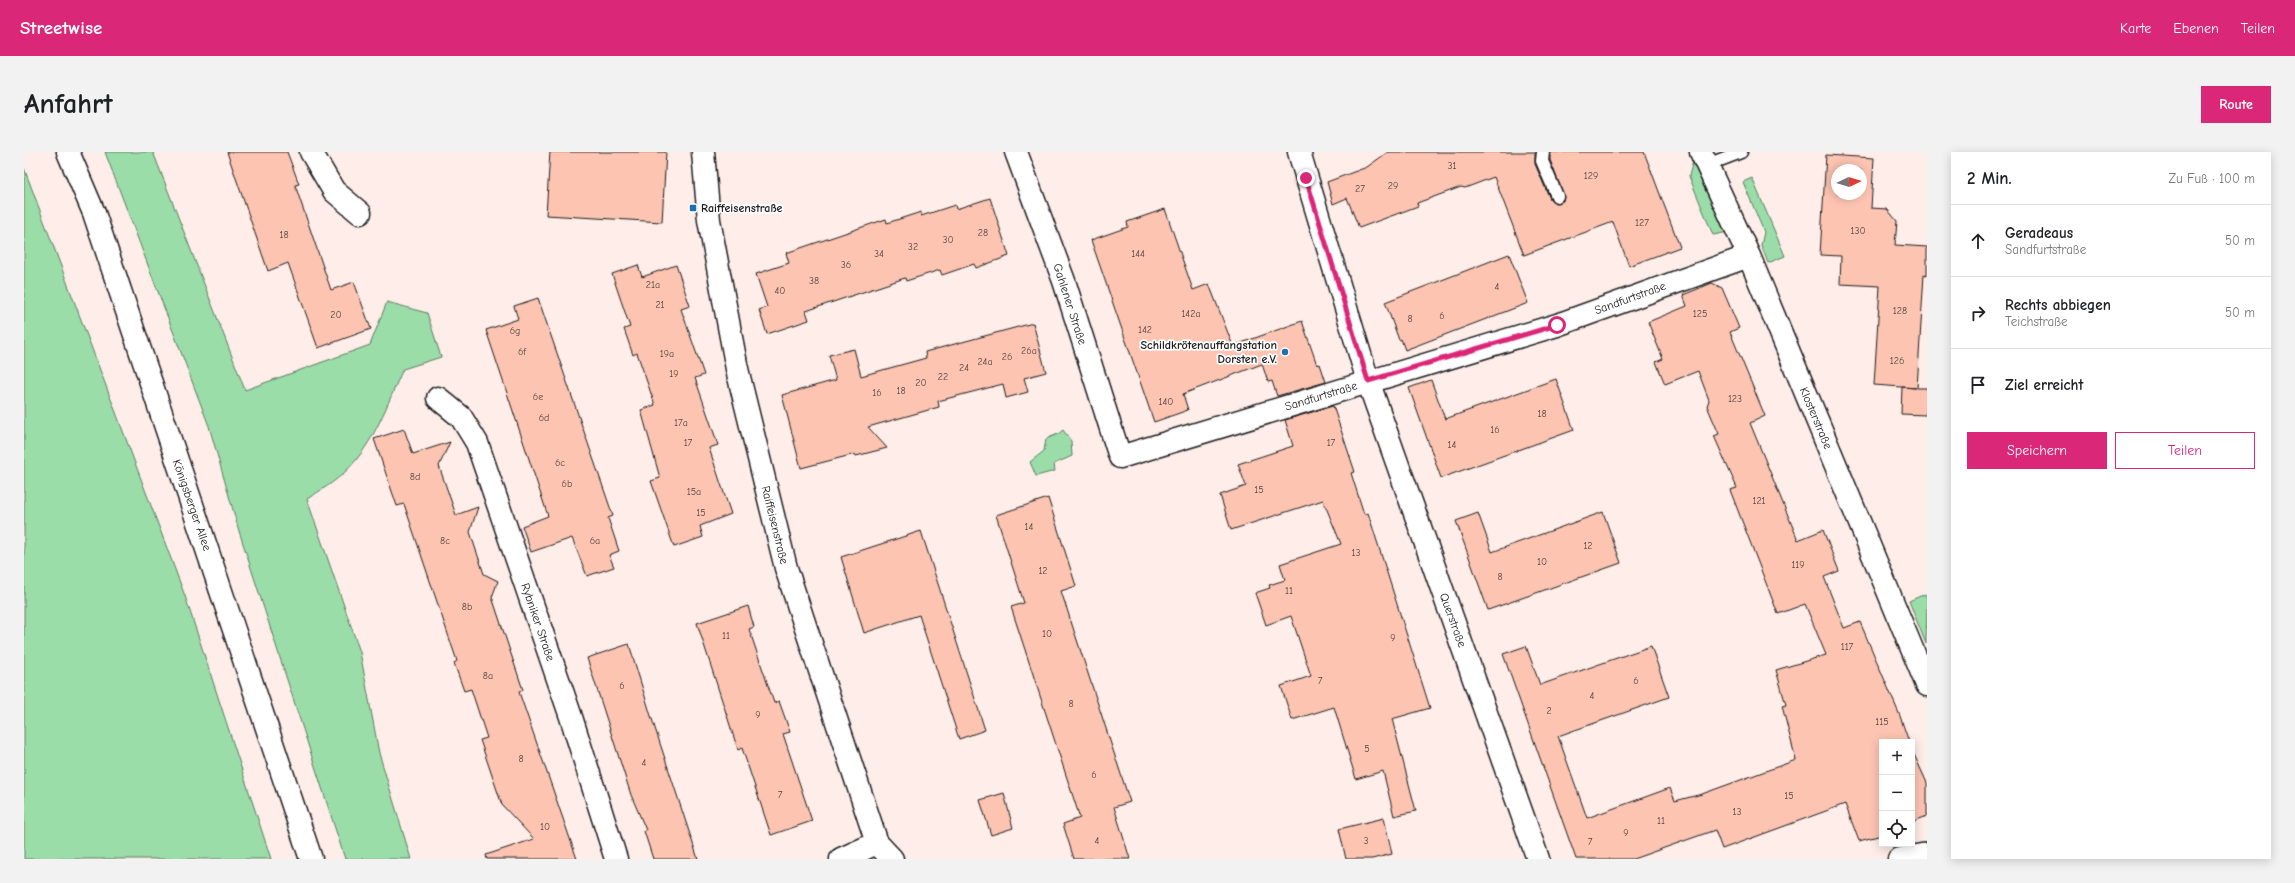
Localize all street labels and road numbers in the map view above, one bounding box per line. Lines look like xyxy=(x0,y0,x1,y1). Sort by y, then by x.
street label: Gahlener Straße xyxy=(1050,262,1090,346)
street label: Sandfurtstraße xyxy=(1592,279,1668,317)
street label: Sandfurtstraße xyxy=(1283,378,1359,414)
street label: Klosterstraße xyxy=(1797,385,1835,451)
street label: Königsberger Allee xyxy=(170,457,214,553)
street label: Raiffeisenstraße xyxy=(759,484,791,566)
street label: Rybniker Straße xyxy=(518,581,558,663)
street label: Querstraße xyxy=(1437,591,1469,649)

